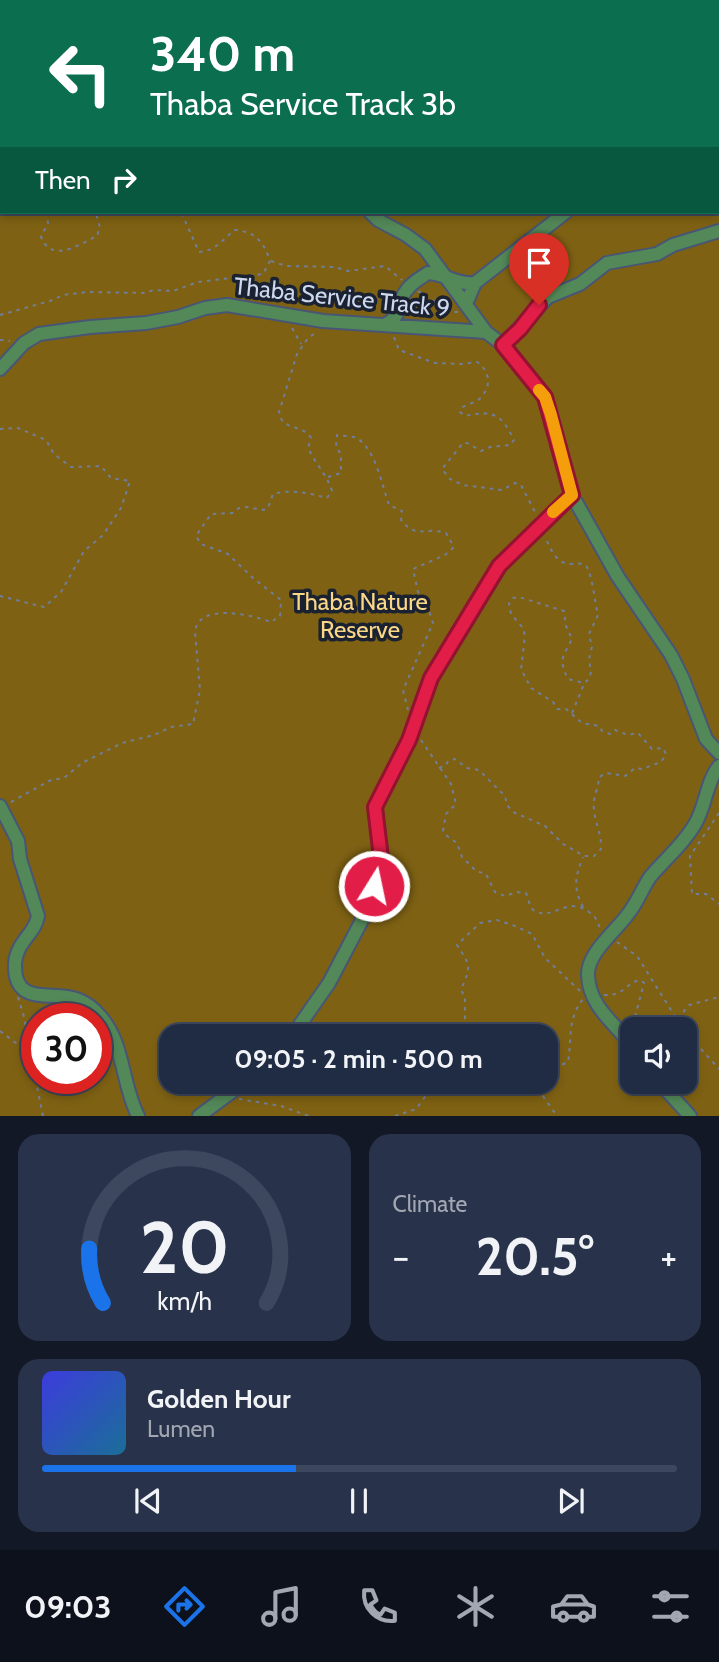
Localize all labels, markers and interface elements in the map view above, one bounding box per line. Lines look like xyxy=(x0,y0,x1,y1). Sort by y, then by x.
text: 340 m xyxy=(150,24,295,83)
icon: left xyxy=(35,28,126,119)
text: Thaba Service Track 3b xyxy=(150,84,456,123)
icon: right xyxy=(105,161,143,199)
text: Then xyxy=(35,164,91,196)
pin xyxy=(509,233,569,305)
icon: arrive xyxy=(520,244,558,282)
street label: Thaba Service Track 9 xyxy=(233,271,451,323)
park label: Thaba Nature Reserve xyxy=(292,587,428,644)
position arrow xyxy=(337,849,411,923)
speed limit sign: 30 xyxy=(21,1003,112,1094)
map controls xyxy=(620,1017,697,1094)
button: sound xyxy=(620,1017,697,1094)
text: 09:05 · 2 min · 500 m xyxy=(234,1043,483,1075)
text: Climate xyxy=(393,1190,467,1218)
text: 20 xyxy=(139,1204,229,1292)
text: 20.5° xyxy=(476,1225,594,1288)
text: − xyxy=(393,1233,409,1280)
text: + xyxy=(660,1233,677,1280)
text: km/h xyxy=(157,1286,212,1316)
text: Golden Hour xyxy=(147,1383,290,1415)
text: Lumen xyxy=(147,1415,215,1443)
icon: previous xyxy=(129,1482,167,1520)
icon: pause xyxy=(340,1482,378,1520)
icon: next xyxy=(552,1482,590,1520)
icon: directions xyxy=(160,1582,209,1631)
icon: music xyxy=(257,1582,306,1631)
icon: phone xyxy=(354,1582,403,1631)
icon: climate xyxy=(451,1582,500,1631)
icon: car xyxy=(549,1582,598,1631)
icon: filters xyxy=(646,1582,695,1631)
text: 09:03 xyxy=(24,1587,112,1626)

